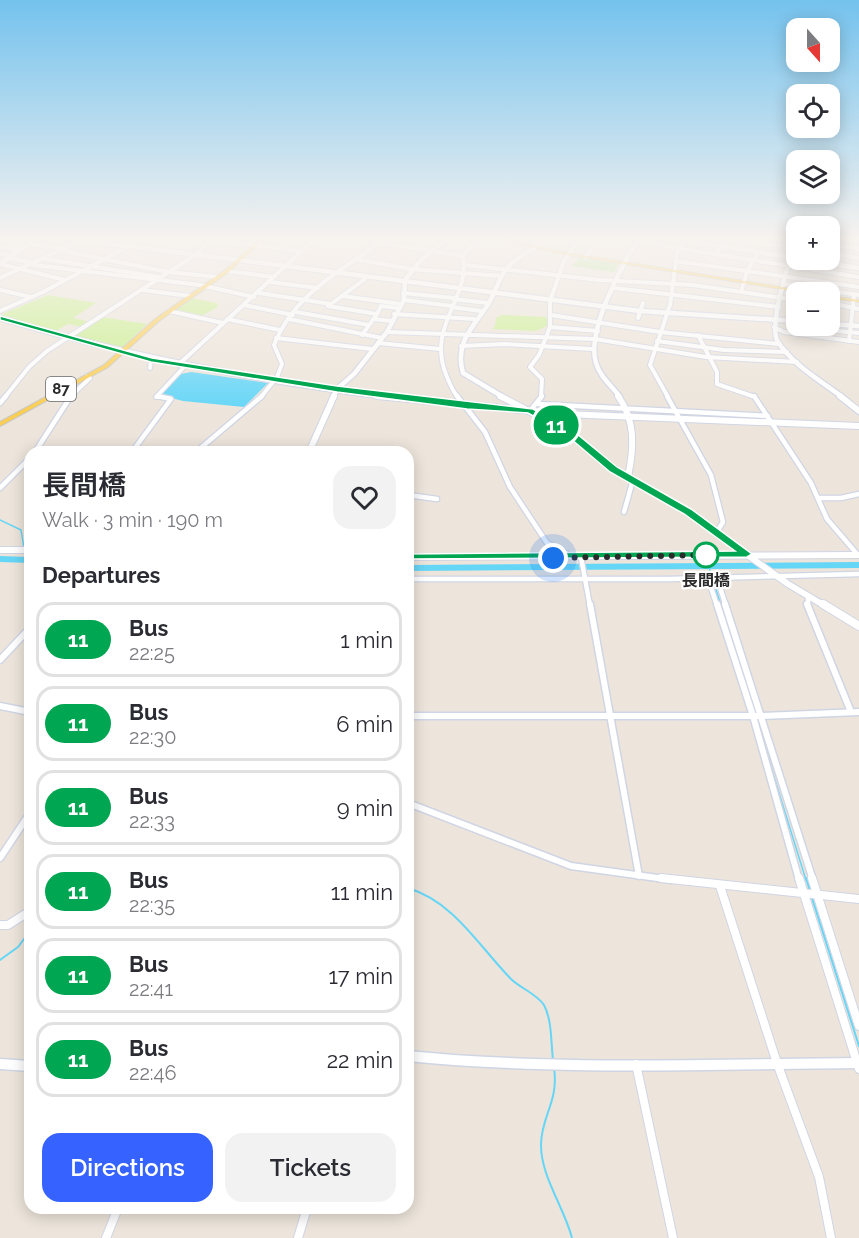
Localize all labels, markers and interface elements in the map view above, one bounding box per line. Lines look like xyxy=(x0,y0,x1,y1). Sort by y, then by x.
north arrow xyxy=(786,18,840,72)
map controls xyxy=(786,18,840,336)
button: locate xyxy=(786,84,840,138)
button: layers xyxy=(786,150,840,204)
button: + xyxy=(786,216,840,270)
button: − xyxy=(786,282,840,336)
road number: 87 xyxy=(46,377,76,401)
line badge: 11 xyxy=(529,406,583,444)
text: 11 xyxy=(546,413,566,438)
button: heart xyxy=(333,466,396,529)
text: 長間橋 xyxy=(42,469,126,502)
text: Walk · 3 min · 190 m xyxy=(42,508,223,532)
marker: 長間橋 xyxy=(693,542,719,568)
your location xyxy=(538,543,568,573)
text: Departures xyxy=(42,562,160,588)
place label: 長間橋 xyxy=(682,571,730,590)
text: Bus xyxy=(129,615,168,641)
text: 11 xyxy=(68,627,88,652)
text: 1 min xyxy=(340,627,393,653)
text: 22:25 xyxy=(129,641,175,665)
text: Bus xyxy=(129,699,168,725)
text: 11 xyxy=(68,711,88,736)
text: 6 min xyxy=(336,711,393,737)
text: 22:30 xyxy=(129,725,177,749)
text: Bus xyxy=(129,783,168,809)
text: 11 xyxy=(68,795,88,820)
text: 9 min xyxy=(337,795,393,821)
text: 22:33 xyxy=(129,809,175,833)
text: Bus xyxy=(129,867,168,893)
text: 11 xyxy=(68,879,88,904)
text: 11 min xyxy=(331,879,393,905)
text: 22:35 xyxy=(129,893,175,917)
text: Bus xyxy=(129,951,168,977)
text: 11 xyxy=(68,963,88,988)
text: 17 min xyxy=(328,963,393,989)
text: 22:41 xyxy=(129,977,173,1001)
text: Bus xyxy=(129,1035,168,1061)
text: 11 xyxy=(68,1047,88,1072)
text: 22 min xyxy=(327,1047,393,1073)
text: 22:46 xyxy=(129,1061,177,1085)
button: Directions xyxy=(42,1133,213,1202)
button: Tickets xyxy=(225,1133,396,1202)

